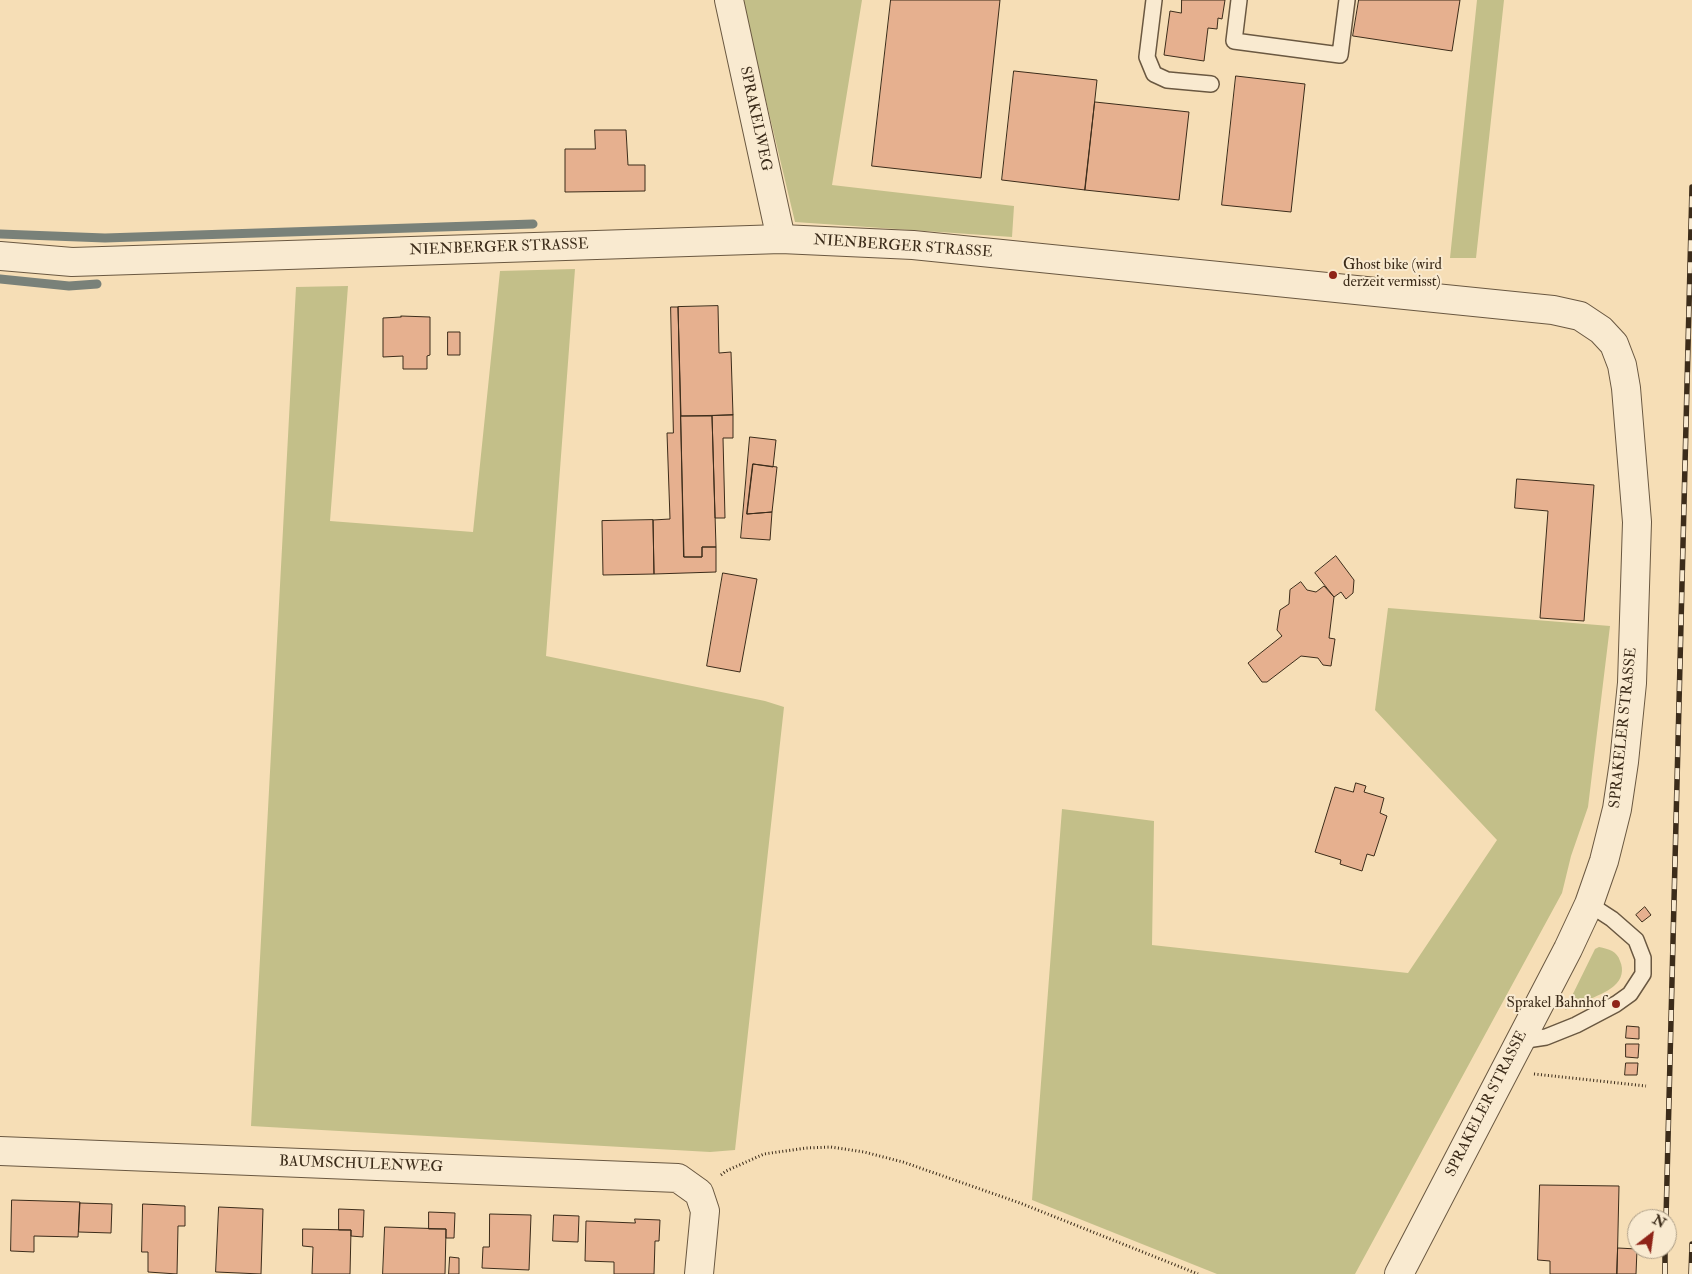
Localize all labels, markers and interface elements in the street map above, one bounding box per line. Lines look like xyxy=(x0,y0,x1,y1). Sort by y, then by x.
street label: SPRAKELWEG xyxy=(735,65,775,173)
street label: NIENBERGER STRASSE xyxy=(813,232,993,262)
street label: NIENBERGER STRASSE xyxy=(409,236,589,260)
place label: Ghost bike (wird derzeit vermisst) xyxy=(1343,257,1442,292)
marker: Ghost bike (wird derzeit vermisst) xyxy=(1327,269,1339,281)
street label: SPRAKELER STRASSE xyxy=(1607,647,1641,809)
place label: Sprakel Bahnhof xyxy=(1507,995,1606,1013)
marker: Sprakel Bahnhof xyxy=(1610,998,1622,1010)
street label: SPRAKELER STRASSE xyxy=(1442,1028,1532,1180)
street label: BAUMSCHULENWEG xyxy=(279,1153,443,1177)
north arrow xyxy=(1627,1209,1677,1259)
text: N xyxy=(1650,1211,1669,1232)

